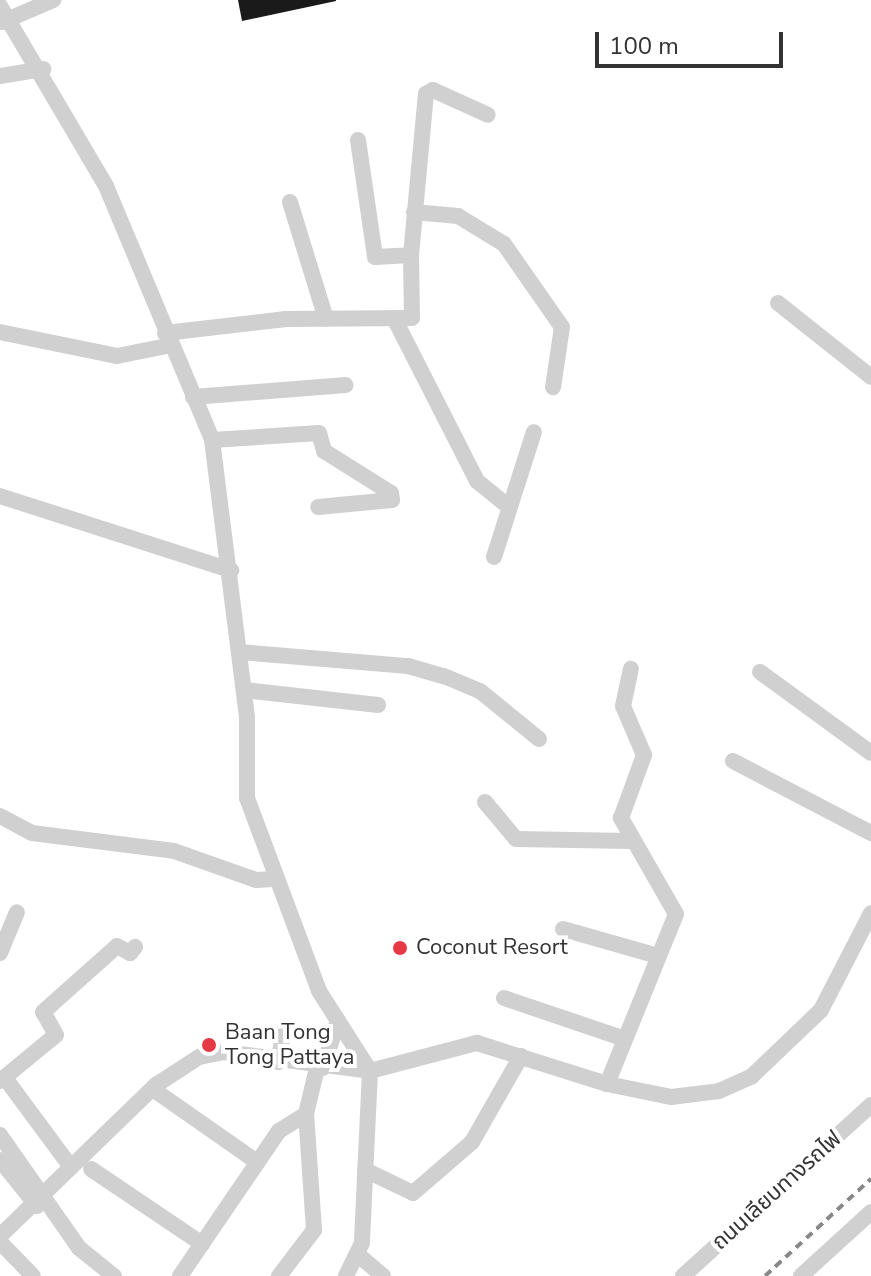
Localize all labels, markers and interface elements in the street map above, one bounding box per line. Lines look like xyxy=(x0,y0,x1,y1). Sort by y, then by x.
scale bar xyxy=(599,16,787,66)
text: 100 m xyxy=(609,30,679,62)
place label: Coconut Resort xyxy=(416,935,568,961)
marker: Coconut Resort xyxy=(391,939,409,957)
place label: Baan Tong Tong Pattaya xyxy=(225,1019,354,1070)
marker: Baan Tong Tong Pattaya xyxy=(200,1036,218,1054)
street label: ถนนเลียบทางรถไฟ xyxy=(707,1126,847,1256)

